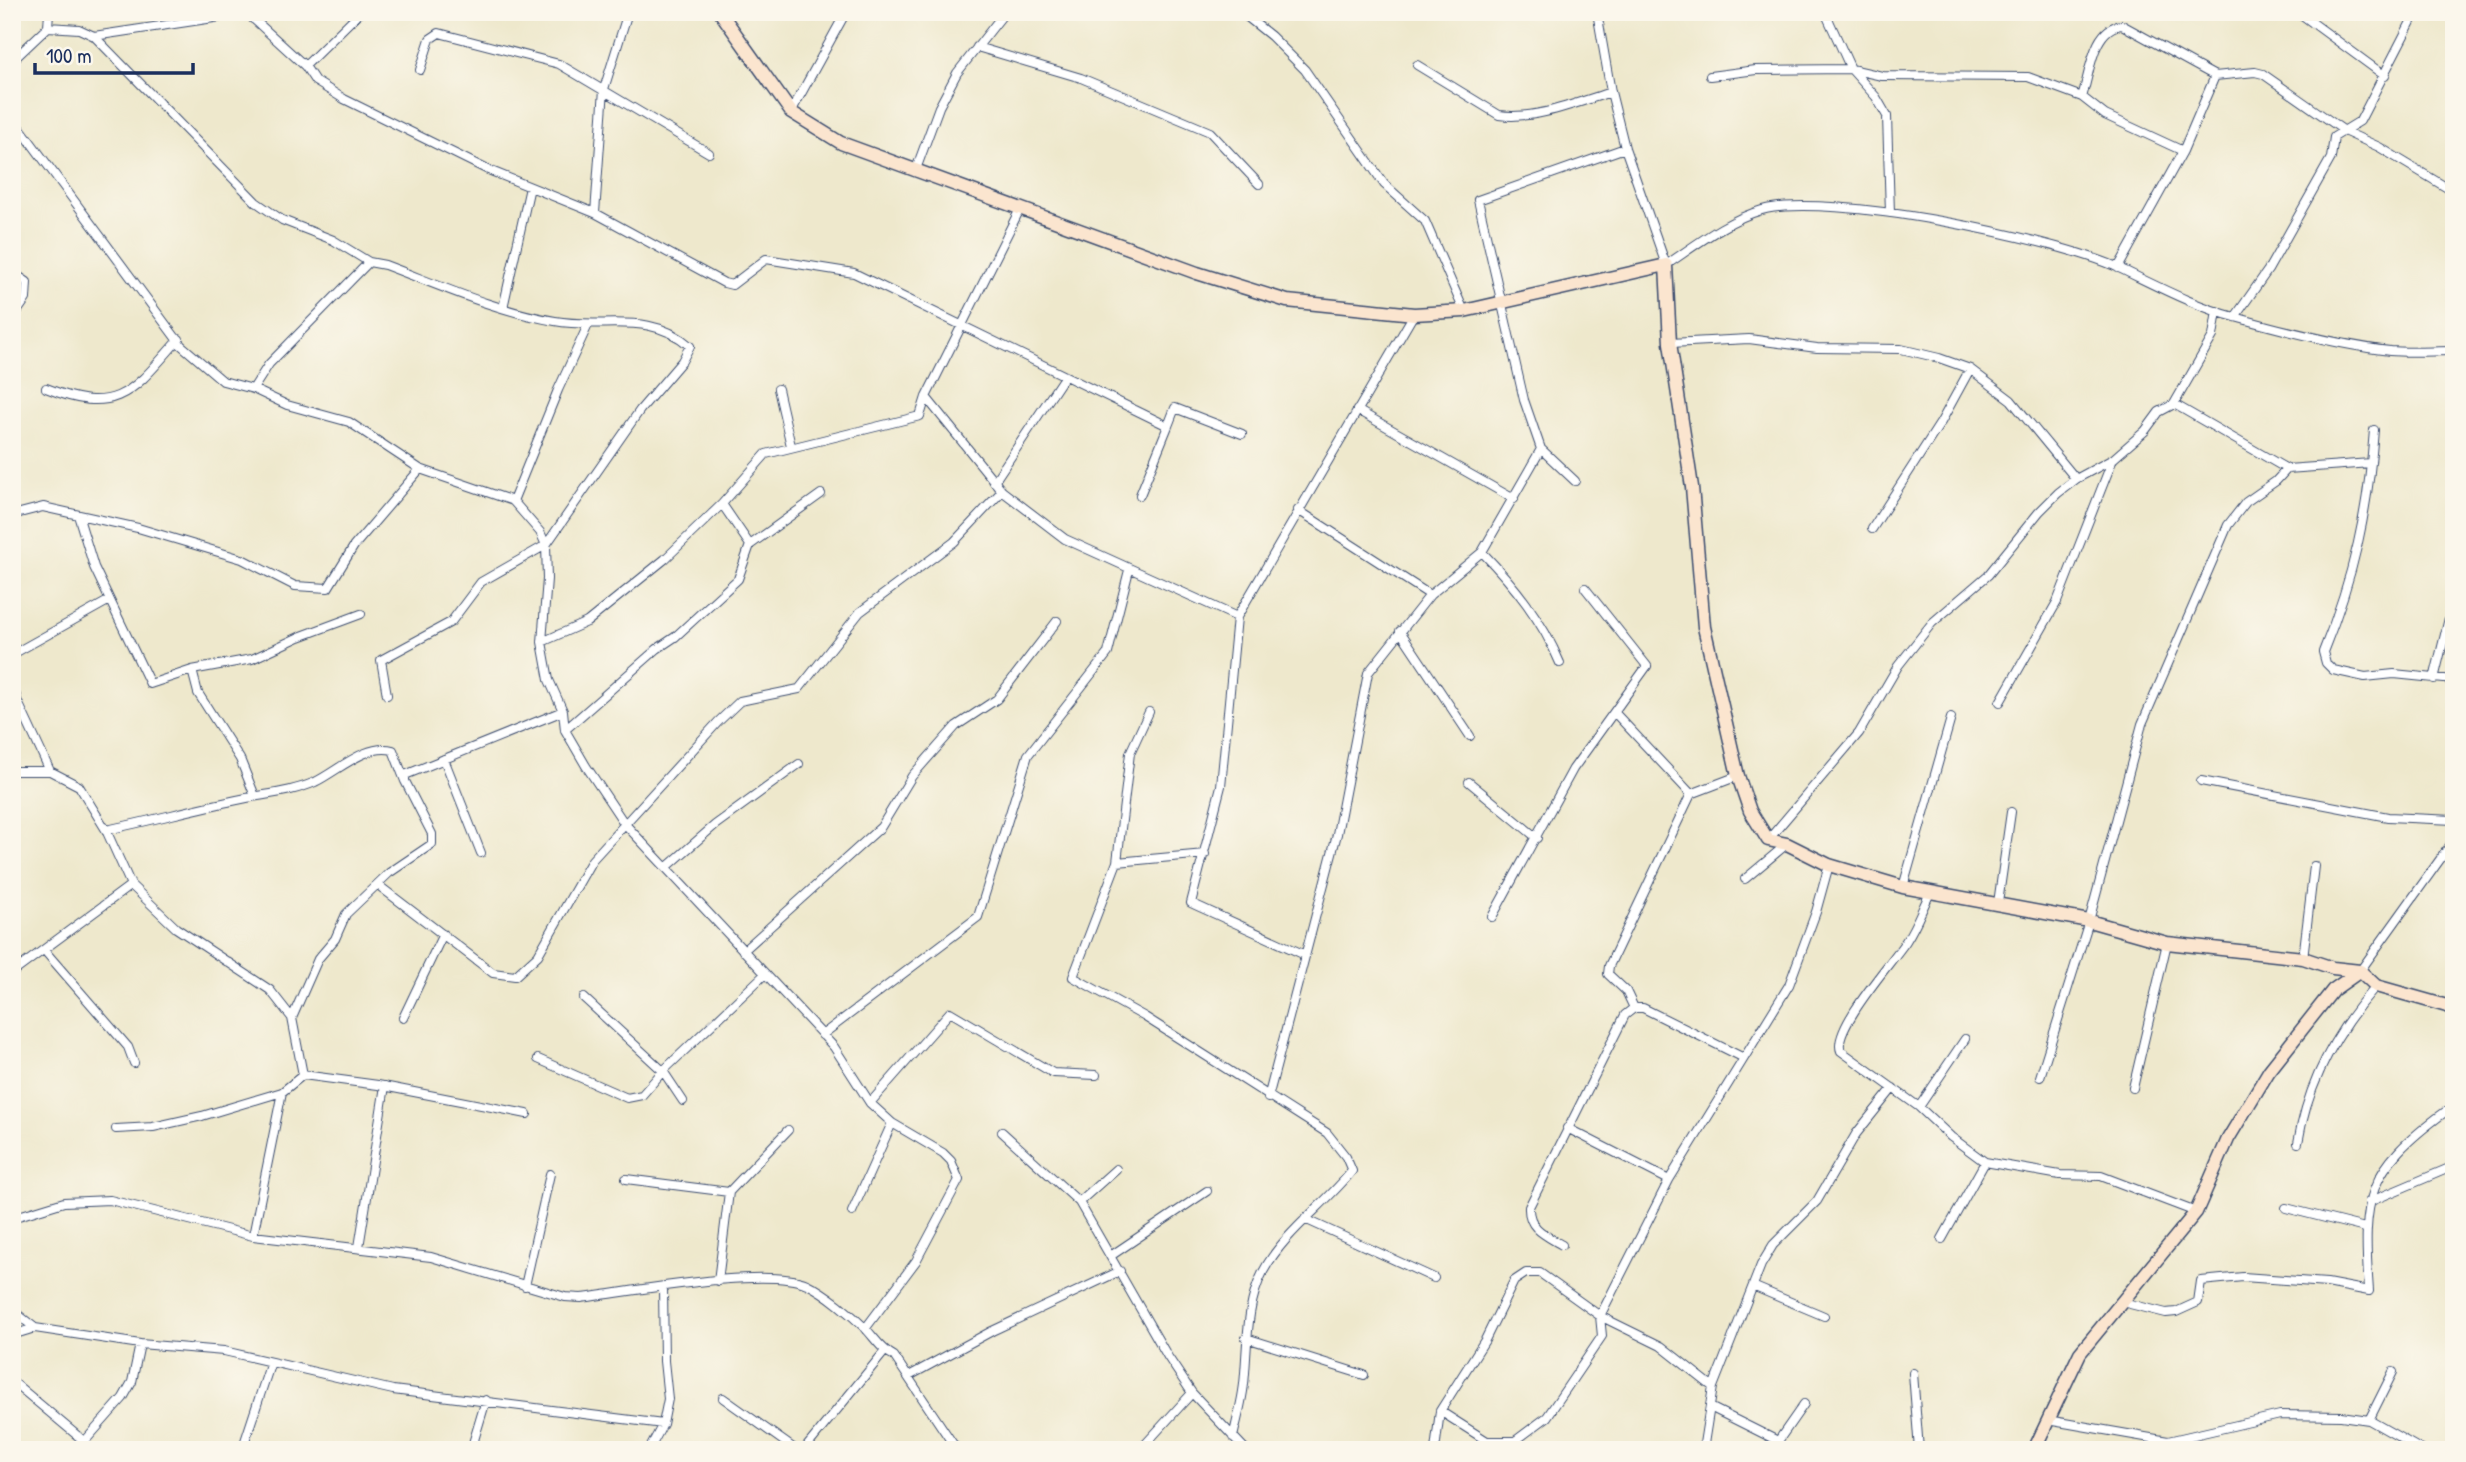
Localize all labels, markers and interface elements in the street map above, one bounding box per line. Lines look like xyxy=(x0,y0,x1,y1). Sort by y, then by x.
scale bar xyxy=(35,32,192,76)
text: 100 m xyxy=(46,41,92,70)

